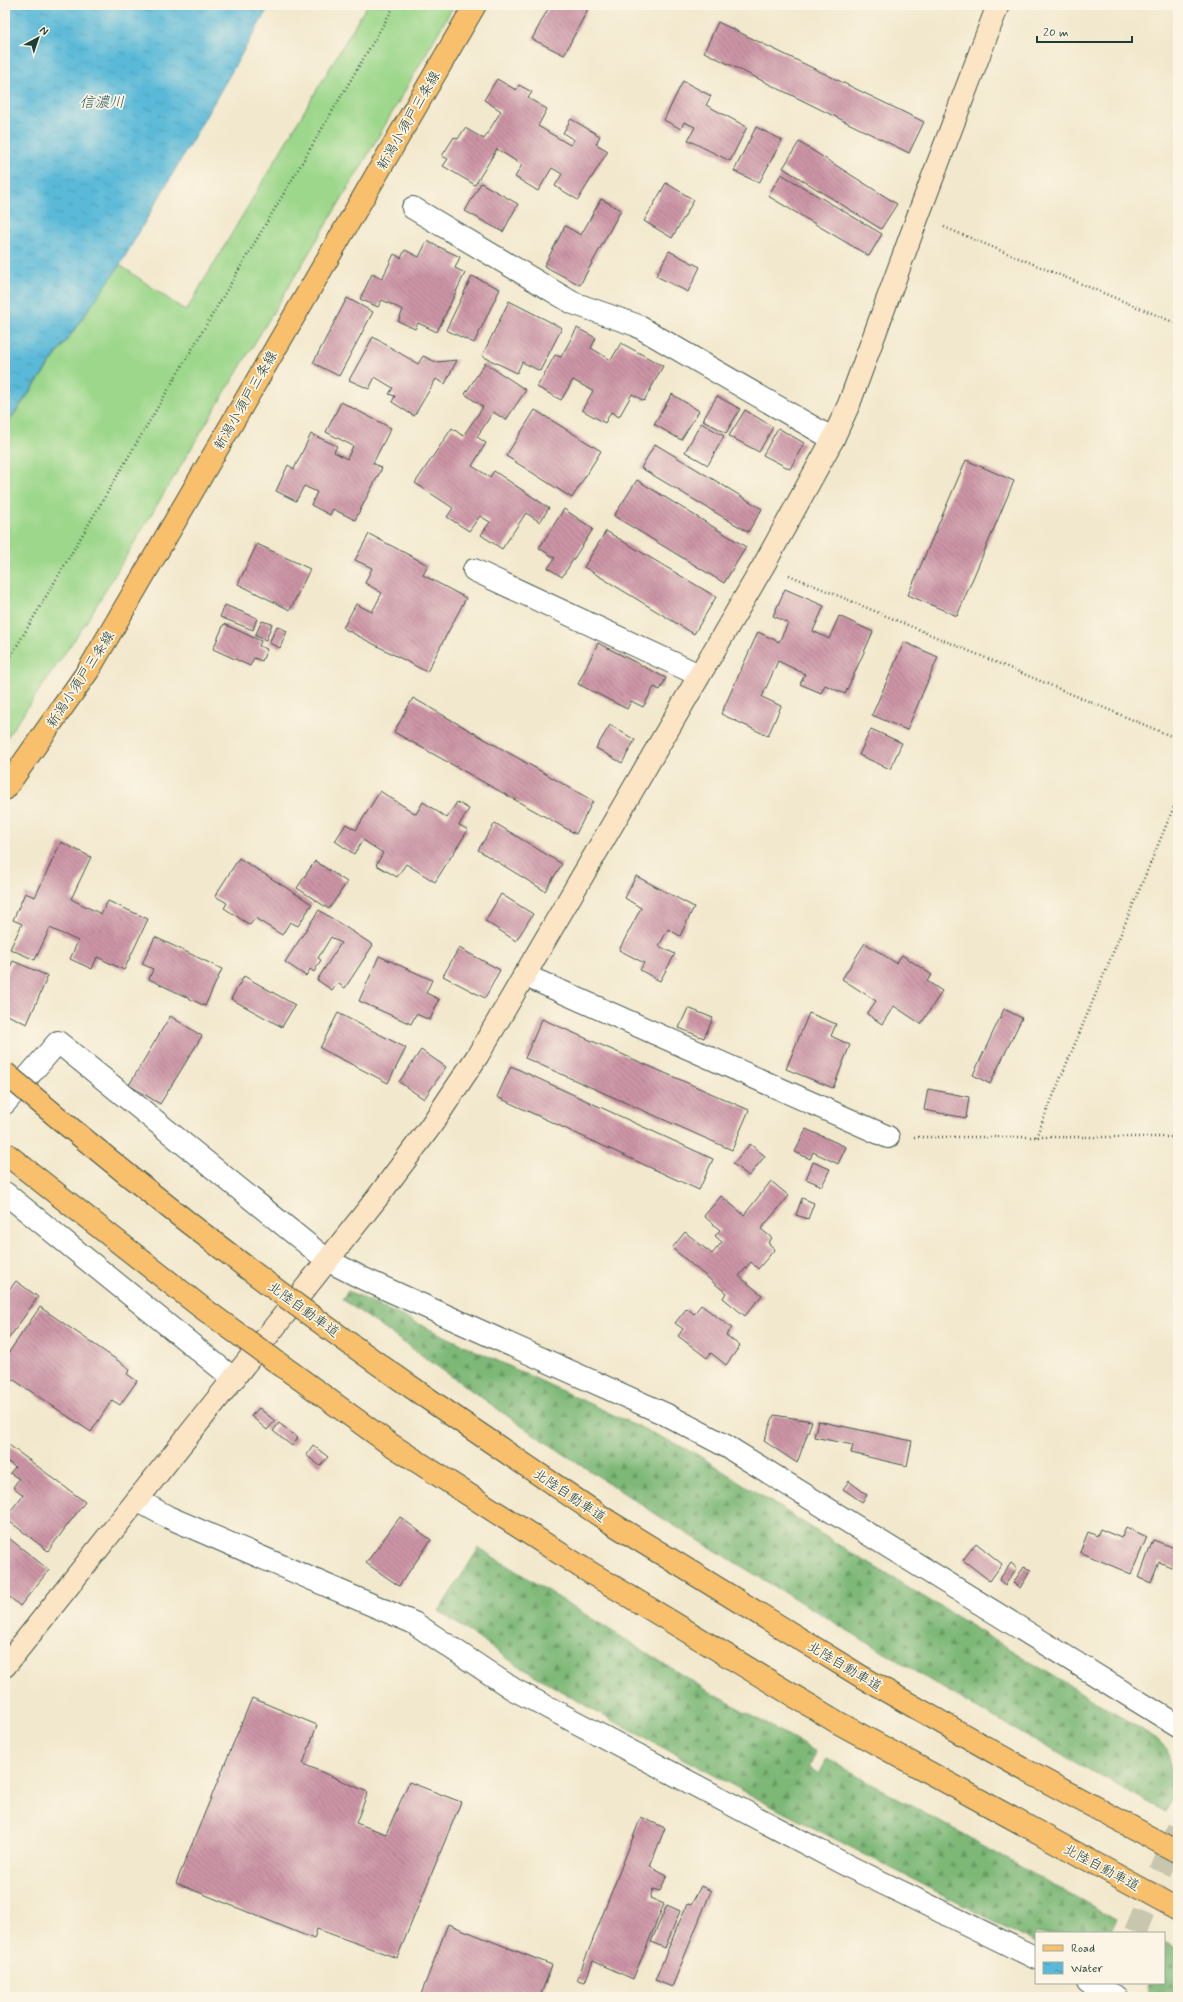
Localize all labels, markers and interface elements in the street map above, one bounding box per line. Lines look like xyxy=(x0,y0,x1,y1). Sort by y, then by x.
north arrow xyxy=(18,18,58,58)
scale bar xyxy=(1037,18,1132,44)
text: N xyxy=(36,23,51,39)
text: 20 m xyxy=(1043,25,1069,41)
street label: 新潟小須戸三条線 xyxy=(373,68,445,173)
water label: 信濃川 xyxy=(79,93,125,113)
street label: 新潟小須戸三条線 xyxy=(210,348,282,453)
street label: 新潟小須戸三条線 xyxy=(43,628,119,731)
street label: 北陸自動車道 xyxy=(264,1278,343,1342)
street label: 北陸自動車道 xyxy=(530,1465,609,1527)
street label: 北陸自動車道 xyxy=(804,1638,885,1696)
street label: 北陸自動車道 xyxy=(1060,1840,1143,1896)
legend xyxy=(1035,1932,1165,1984)
text: Road xyxy=(1071,1941,1095,1957)
text: Water xyxy=(1071,1961,1103,1977)

